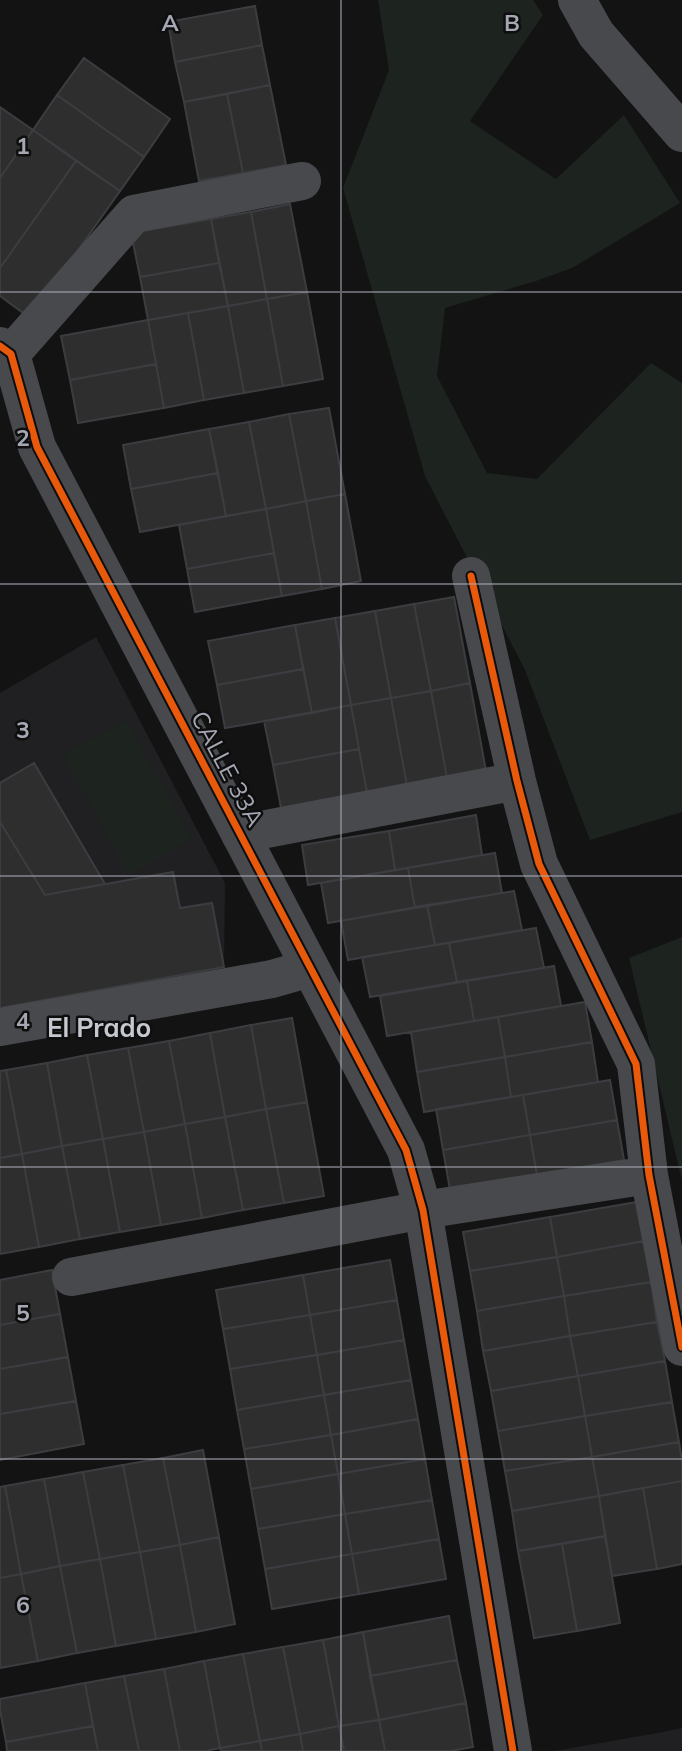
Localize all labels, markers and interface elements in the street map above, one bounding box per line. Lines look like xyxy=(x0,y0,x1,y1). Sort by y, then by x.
text: A xyxy=(161,8,179,37)
text: B xyxy=(504,8,520,37)
text: 1 xyxy=(16,131,30,160)
text: 2 xyxy=(16,423,30,452)
street label: CALLE 33A xyxy=(185,706,271,832)
text: 3 xyxy=(16,715,30,744)
text: 4 xyxy=(16,1006,30,1035)
district label: El Prado xyxy=(47,1011,151,1044)
text: 5 xyxy=(16,1298,30,1327)
text: 6 xyxy=(16,1590,30,1619)

